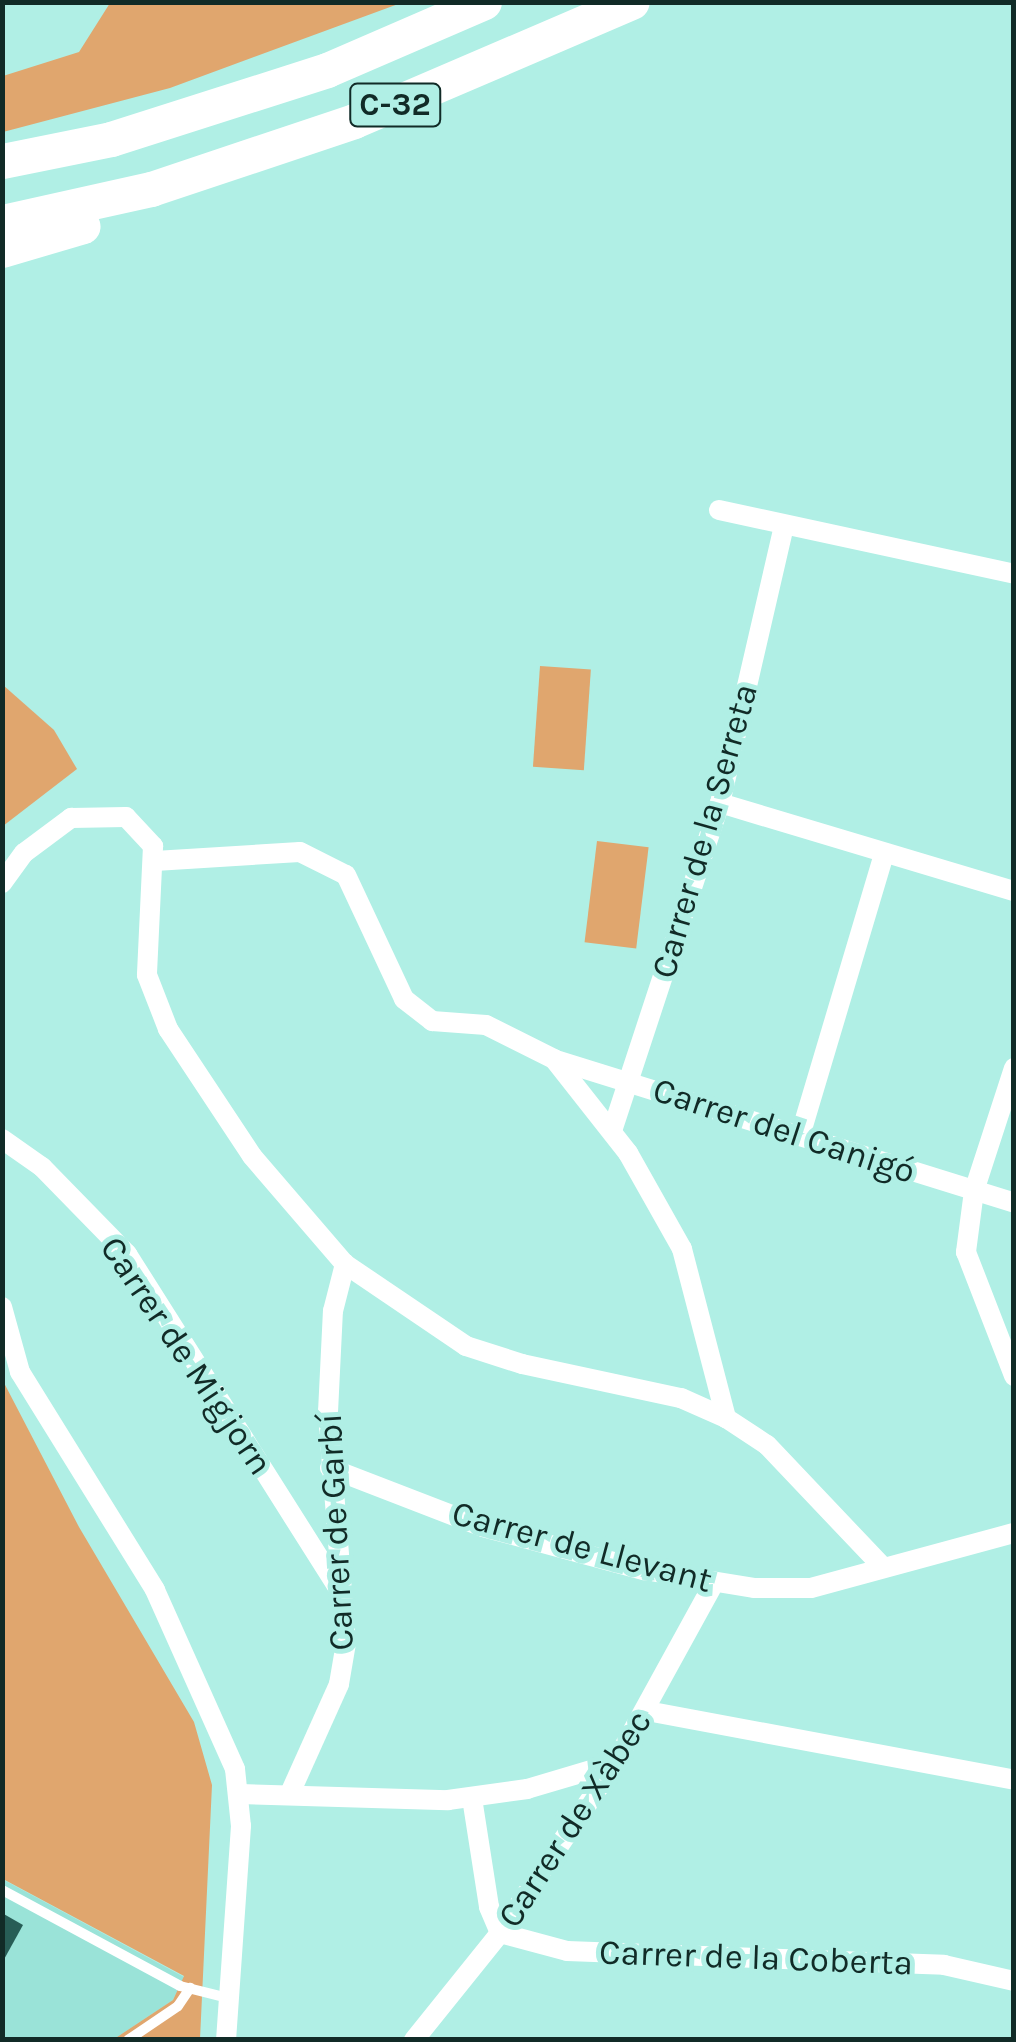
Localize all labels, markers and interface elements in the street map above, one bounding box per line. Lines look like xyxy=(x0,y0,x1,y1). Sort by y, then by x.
road number: C-32 xyxy=(348,78,442,132)
street label: Carrer de la Serreta xyxy=(643,679,767,983)
street label: Carrer del Canigó xyxy=(648,1069,920,1193)
street label: Carrer de Migjorn xyxy=(91,1229,281,1483)
street label: Carrer de Garbí xyxy=(309,1412,363,1652)
street label: Carrer de Llevant xyxy=(447,1492,717,1602)
street label: Carrer de Xàbec xyxy=(489,1703,661,1935)
street label: Carrer de la Coberta xyxy=(598,1932,914,1984)

